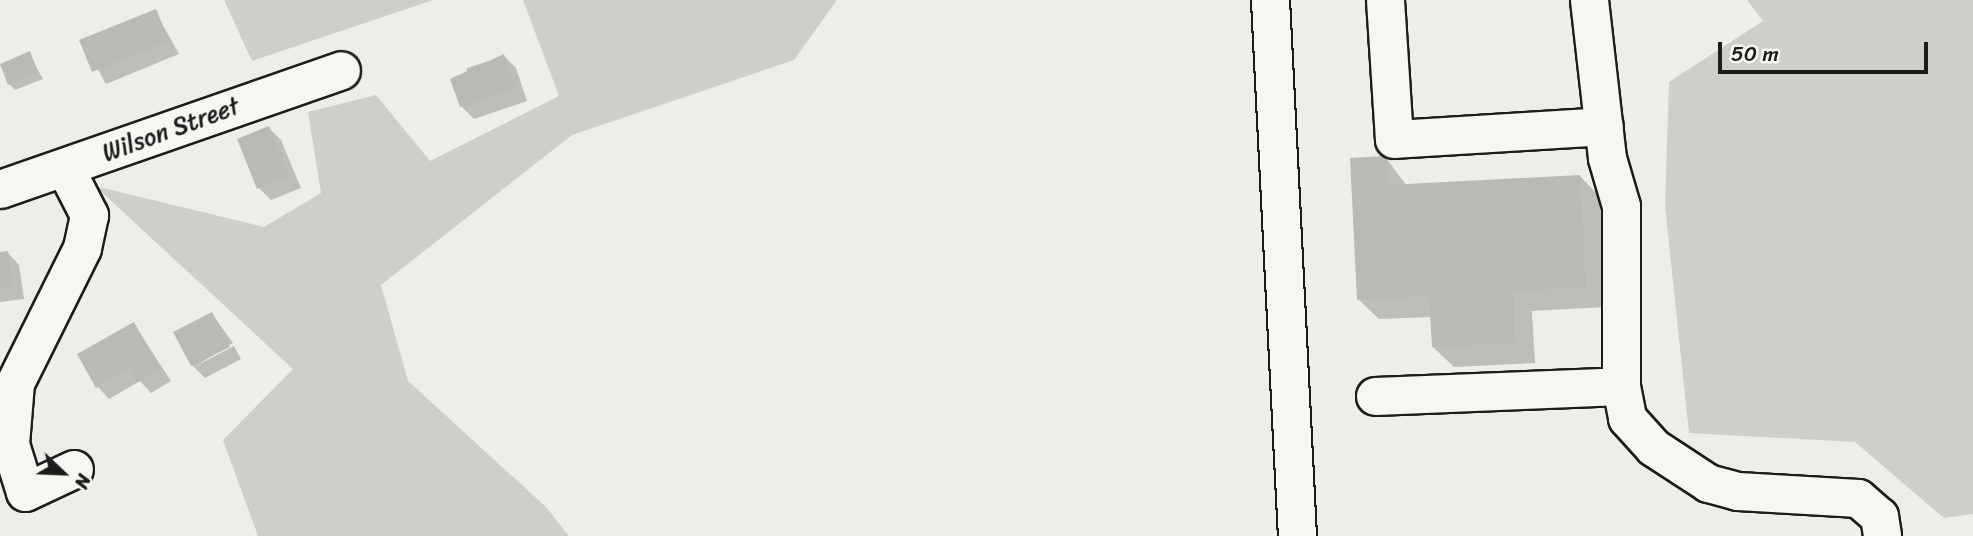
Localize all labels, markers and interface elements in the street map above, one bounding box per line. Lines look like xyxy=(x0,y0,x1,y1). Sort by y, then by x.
scale bar xyxy=(1721,28,1931,72)
text: 50 m xyxy=(1731,35,1779,73)
street label: Wilson Street xyxy=(98,92,244,168)
north arrow xyxy=(28,438,98,508)
text: N xyxy=(65,469,101,494)

